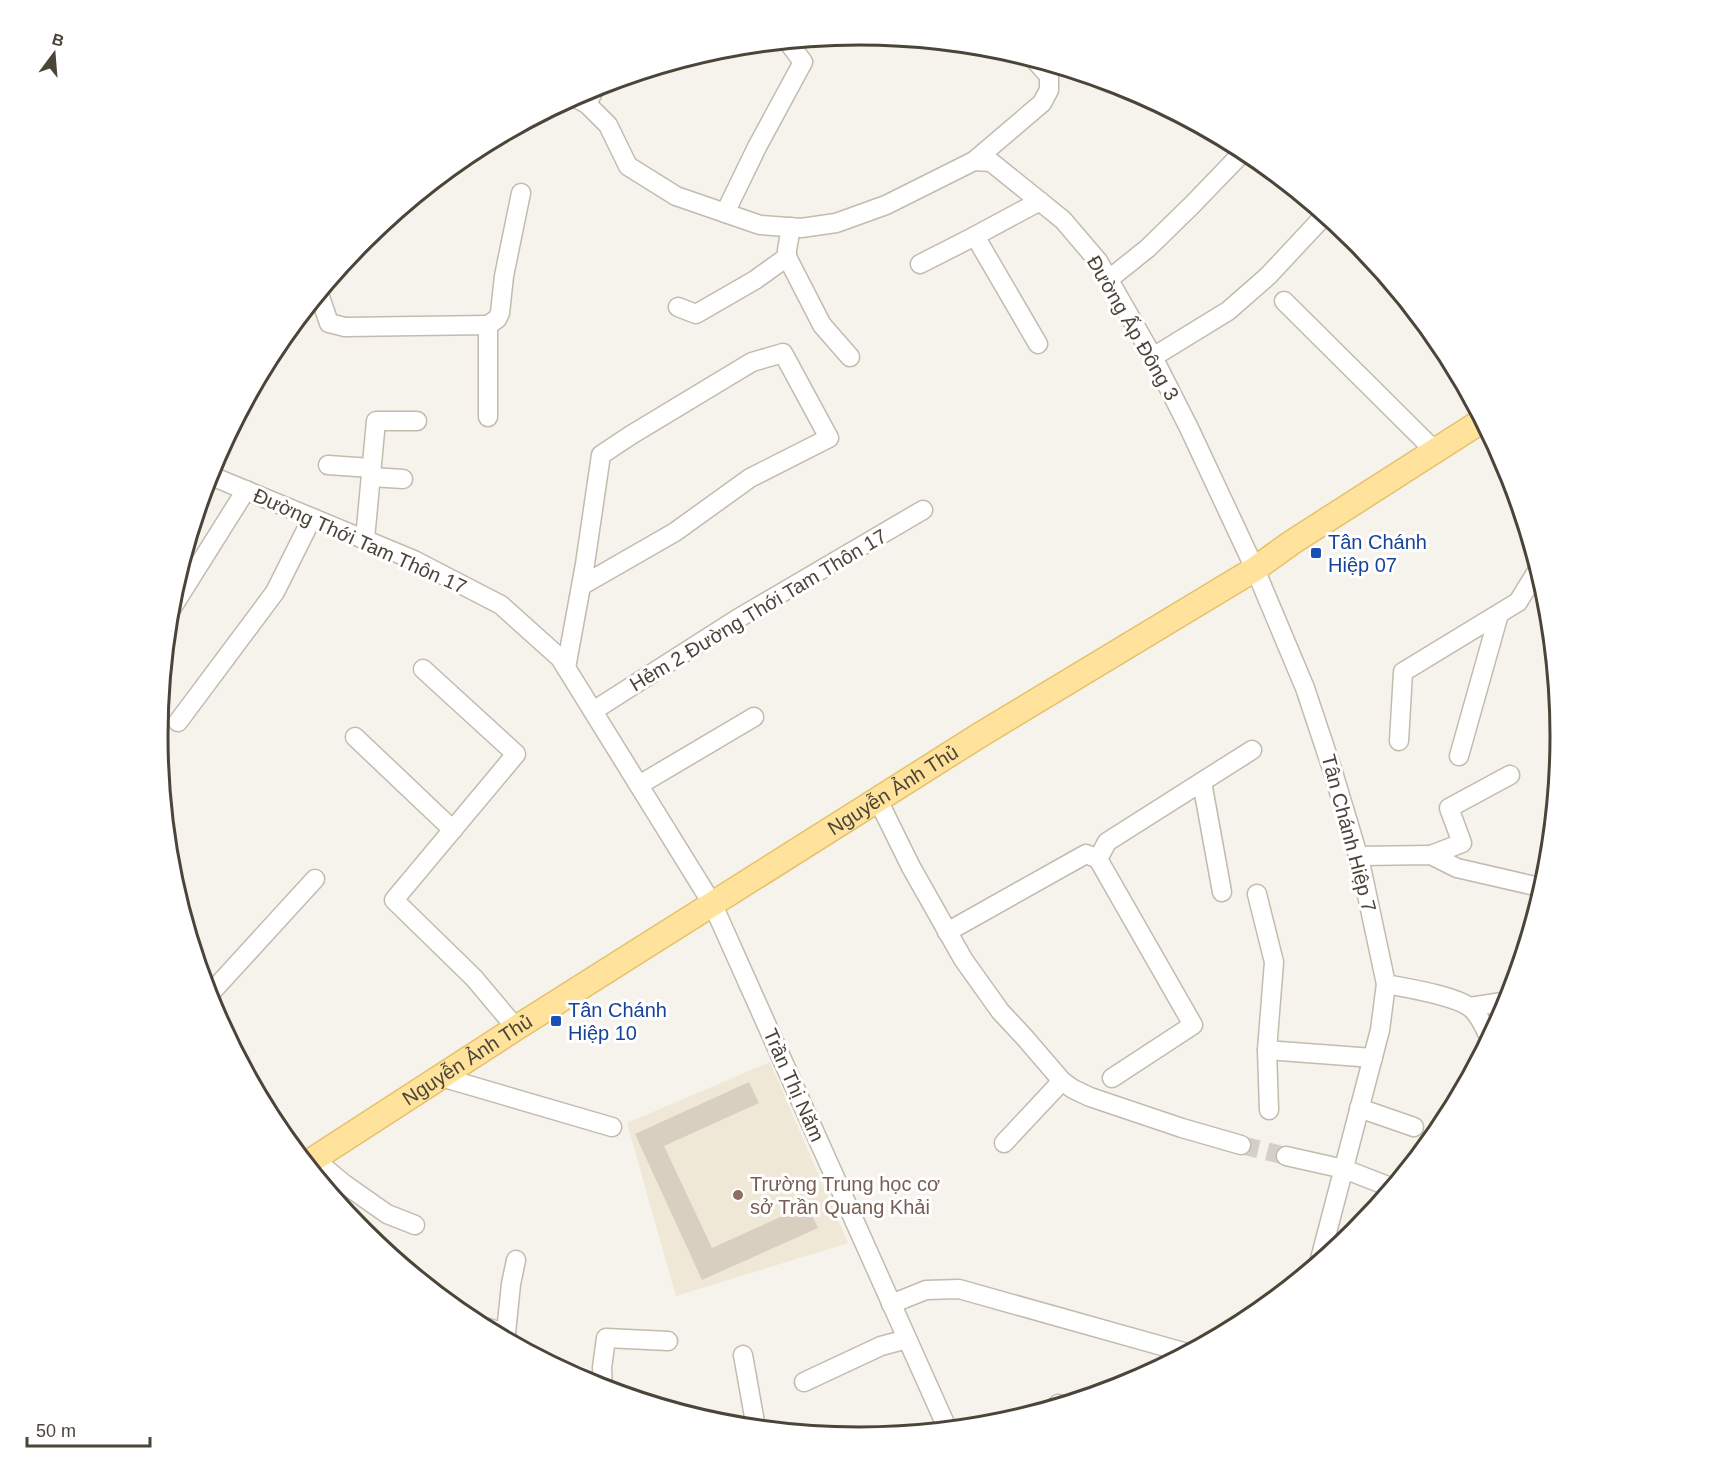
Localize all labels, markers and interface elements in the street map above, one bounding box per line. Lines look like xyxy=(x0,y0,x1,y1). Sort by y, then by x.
north arrow xyxy=(24,24,84,84)
text: B xyxy=(50,30,66,50)
street label: Đường Ấp Đông 3 xyxy=(1083,252,1183,404)
street label: Đường Thới Tam Thôn 17 xyxy=(250,484,470,598)
street label: Hẻm 2 Đường Thới Tam Thôn 17 xyxy=(626,525,890,695)
place label: Tân Chánh Hiệp 07 xyxy=(1328,531,1427,576)
marker: Tân Chánh Hiệp 07 xyxy=(1309,546,1323,560)
street label: Nguyễn Ảnh Thủ xyxy=(824,741,962,839)
street label: Tân Chánh Hiệp 7 xyxy=(1317,752,1381,914)
place label: Tân Chánh Hiệp 10 xyxy=(568,999,667,1044)
street label: Nguyễn Ảnh Thủ xyxy=(398,1010,536,1110)
marker: Tân Chánh Hiệp 10 xyxy=(549,1014,563,1028)
street label: Trần Thị Năm xyxy=(759,1025,829,1145)
place label: Trường Trung học cơ sở Trần Quang Khải xyxy=(750,1173,940,1218)
marker: Trường Trung học cơ sở Trần Quang Khải xyxy=(731,1188,745,1202)
scale bar xyxy=(27,1410,150,1448)
text: 50 m xyxy=(36,1421,76,1441)

